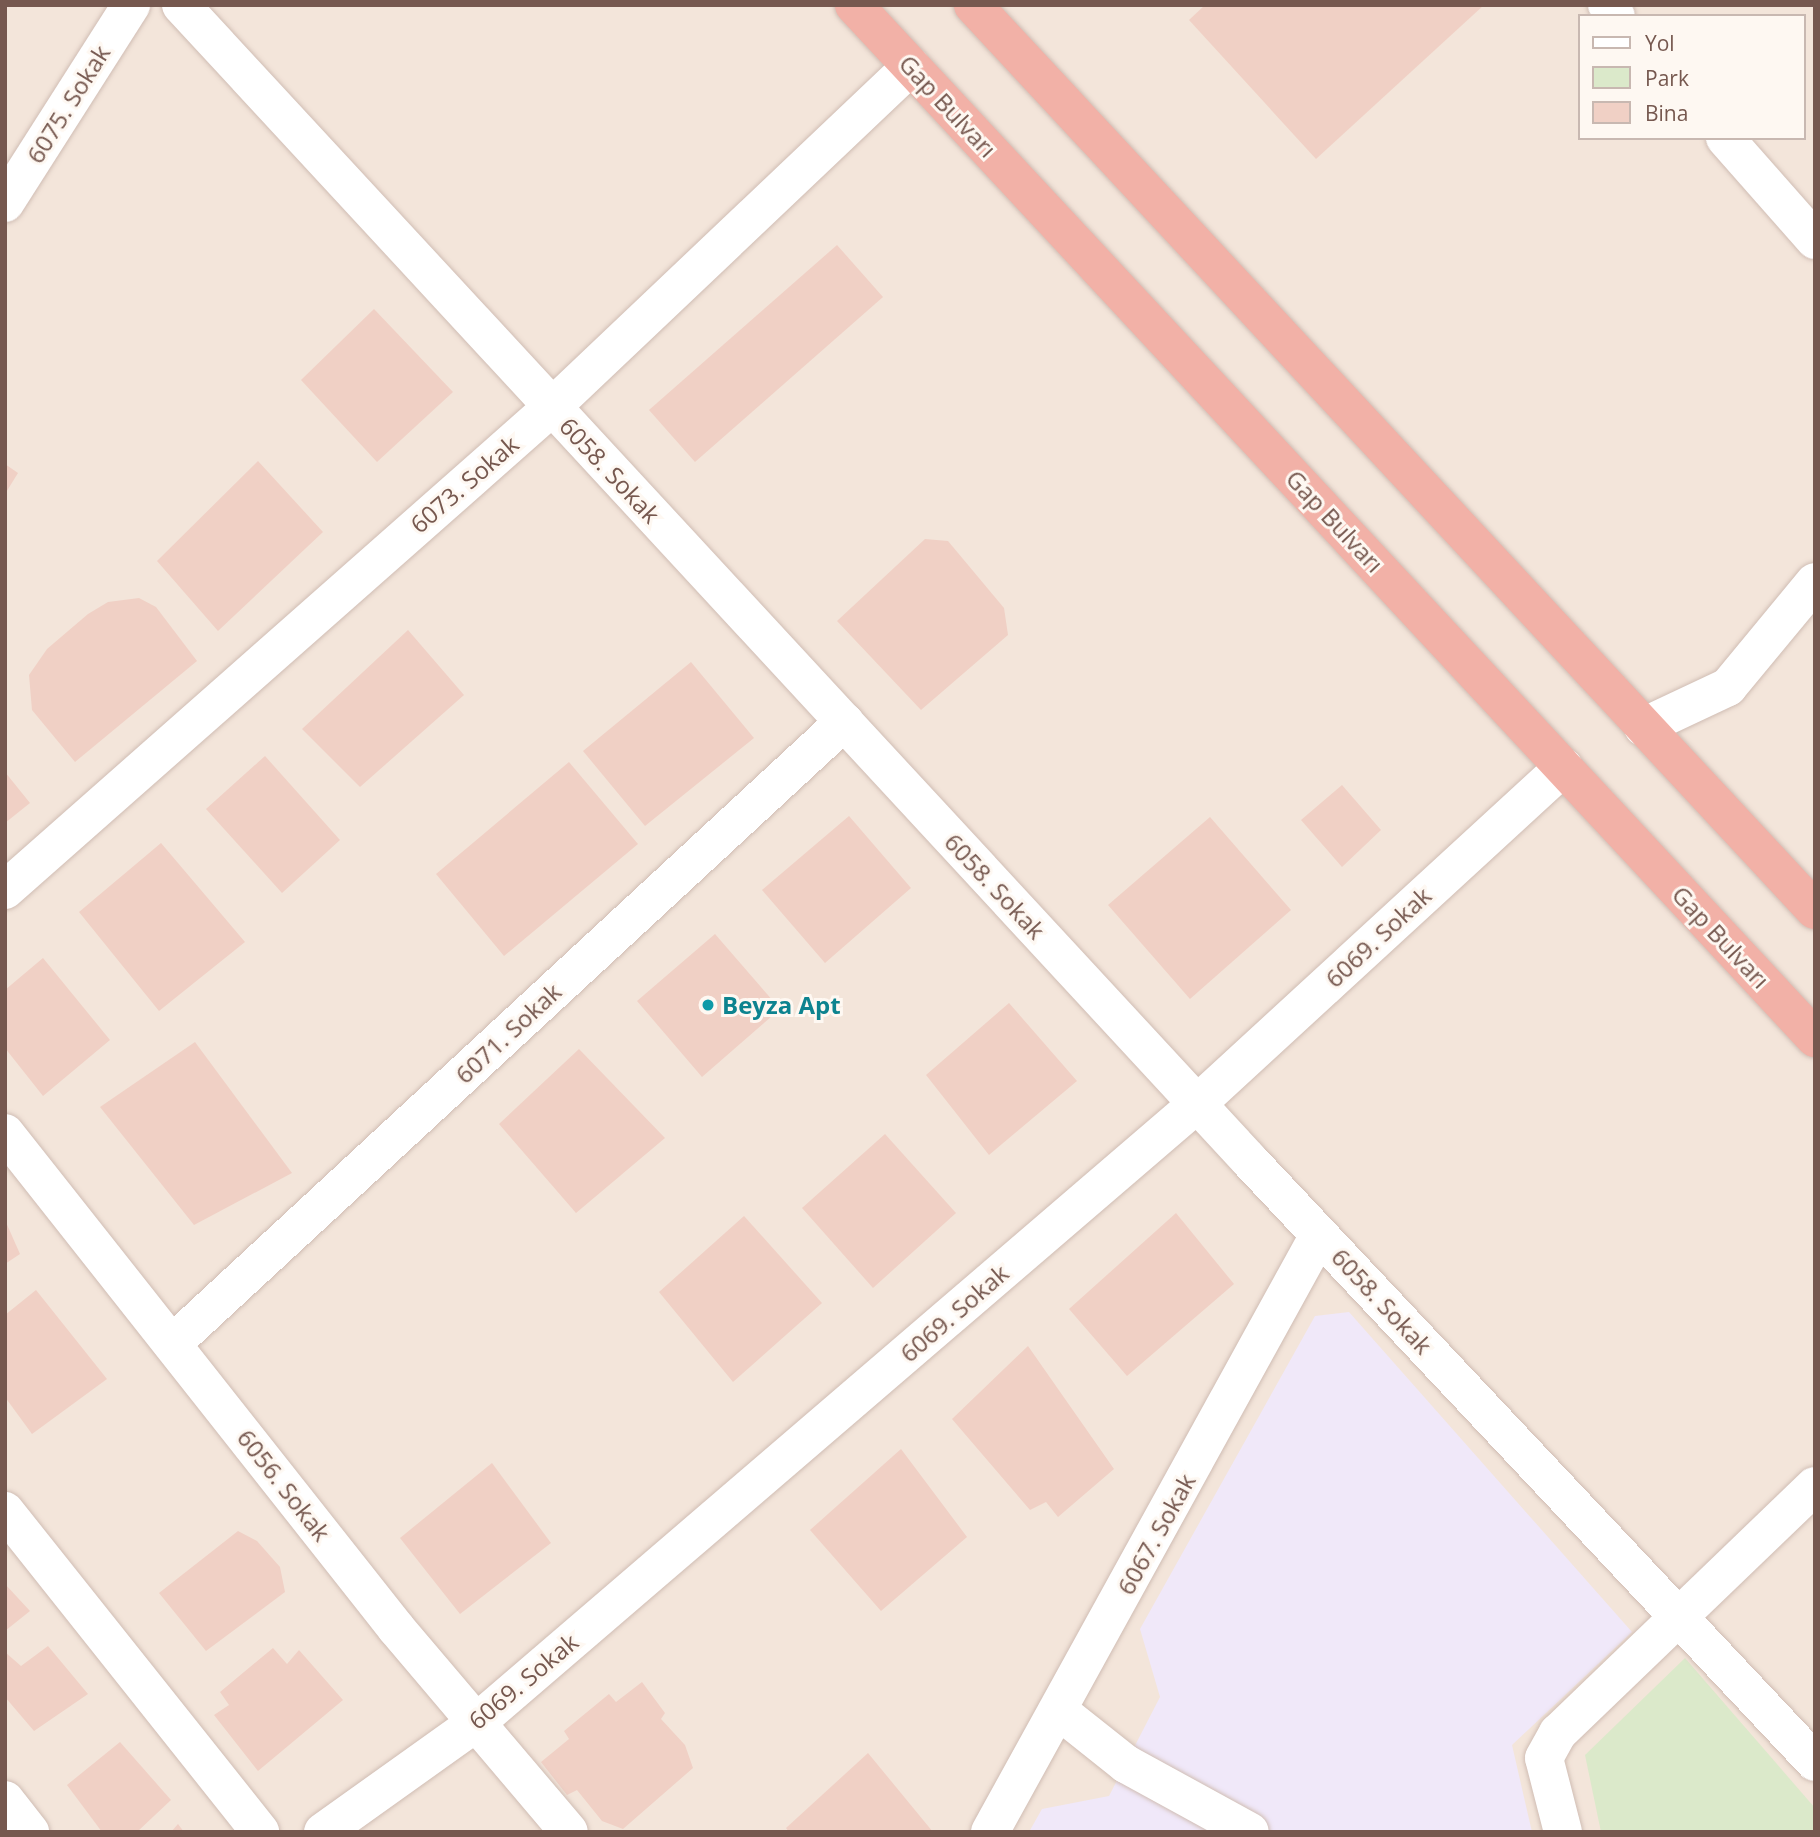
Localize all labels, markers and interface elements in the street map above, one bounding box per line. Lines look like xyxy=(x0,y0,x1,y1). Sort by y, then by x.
legend xyxy=(1578,14,1806,140)
text: Yol xyxy=(1645,29,1675,57)
street label: 6075. Sokak xyxy=(20,40,116,168)
street label: Gap Bulvarı xyxy=(893,49,1003,163)
text: Park xyxy=(1645,64,1689,92)
text: Bina xyxy=(1645,99,1688,127)
street label: 6058. Sokak xyxy=(554,411,666,529)
street label: 6073. Sokak xyxy=(404,429,524,539)
street label: Gap Bulvarı xyxy=(1280,464,1390,578)
street label: 6058. Sokak xyxy=(939,827,1051,945)
street label: Gap Bulvarı xyxy=(1666,880,1776,994)
street label: 6069. Sokak xyxy=(1319,881,1437,993)
street label: 6071. Sokak xyxy=(449,977,567,1089)
place label: Beyza Apt xyxy=(722,991,841,1019)
marker: Beyza Apt xyxy=(700,997,716,1013)
street label: 6058. Sokak xyxy=(1326,1242,1438,1360)
street label: 6069. Sokak xyxy=(894,1258,1014,1368)
street label: 6056. Sokak xyxy=(232,1424,336,1546)
street label: 6067. Sokak xyxy=(1111,1469,1201,1599)
street label: 6069. Sokak xyxy=(463,1627,583,1735)

